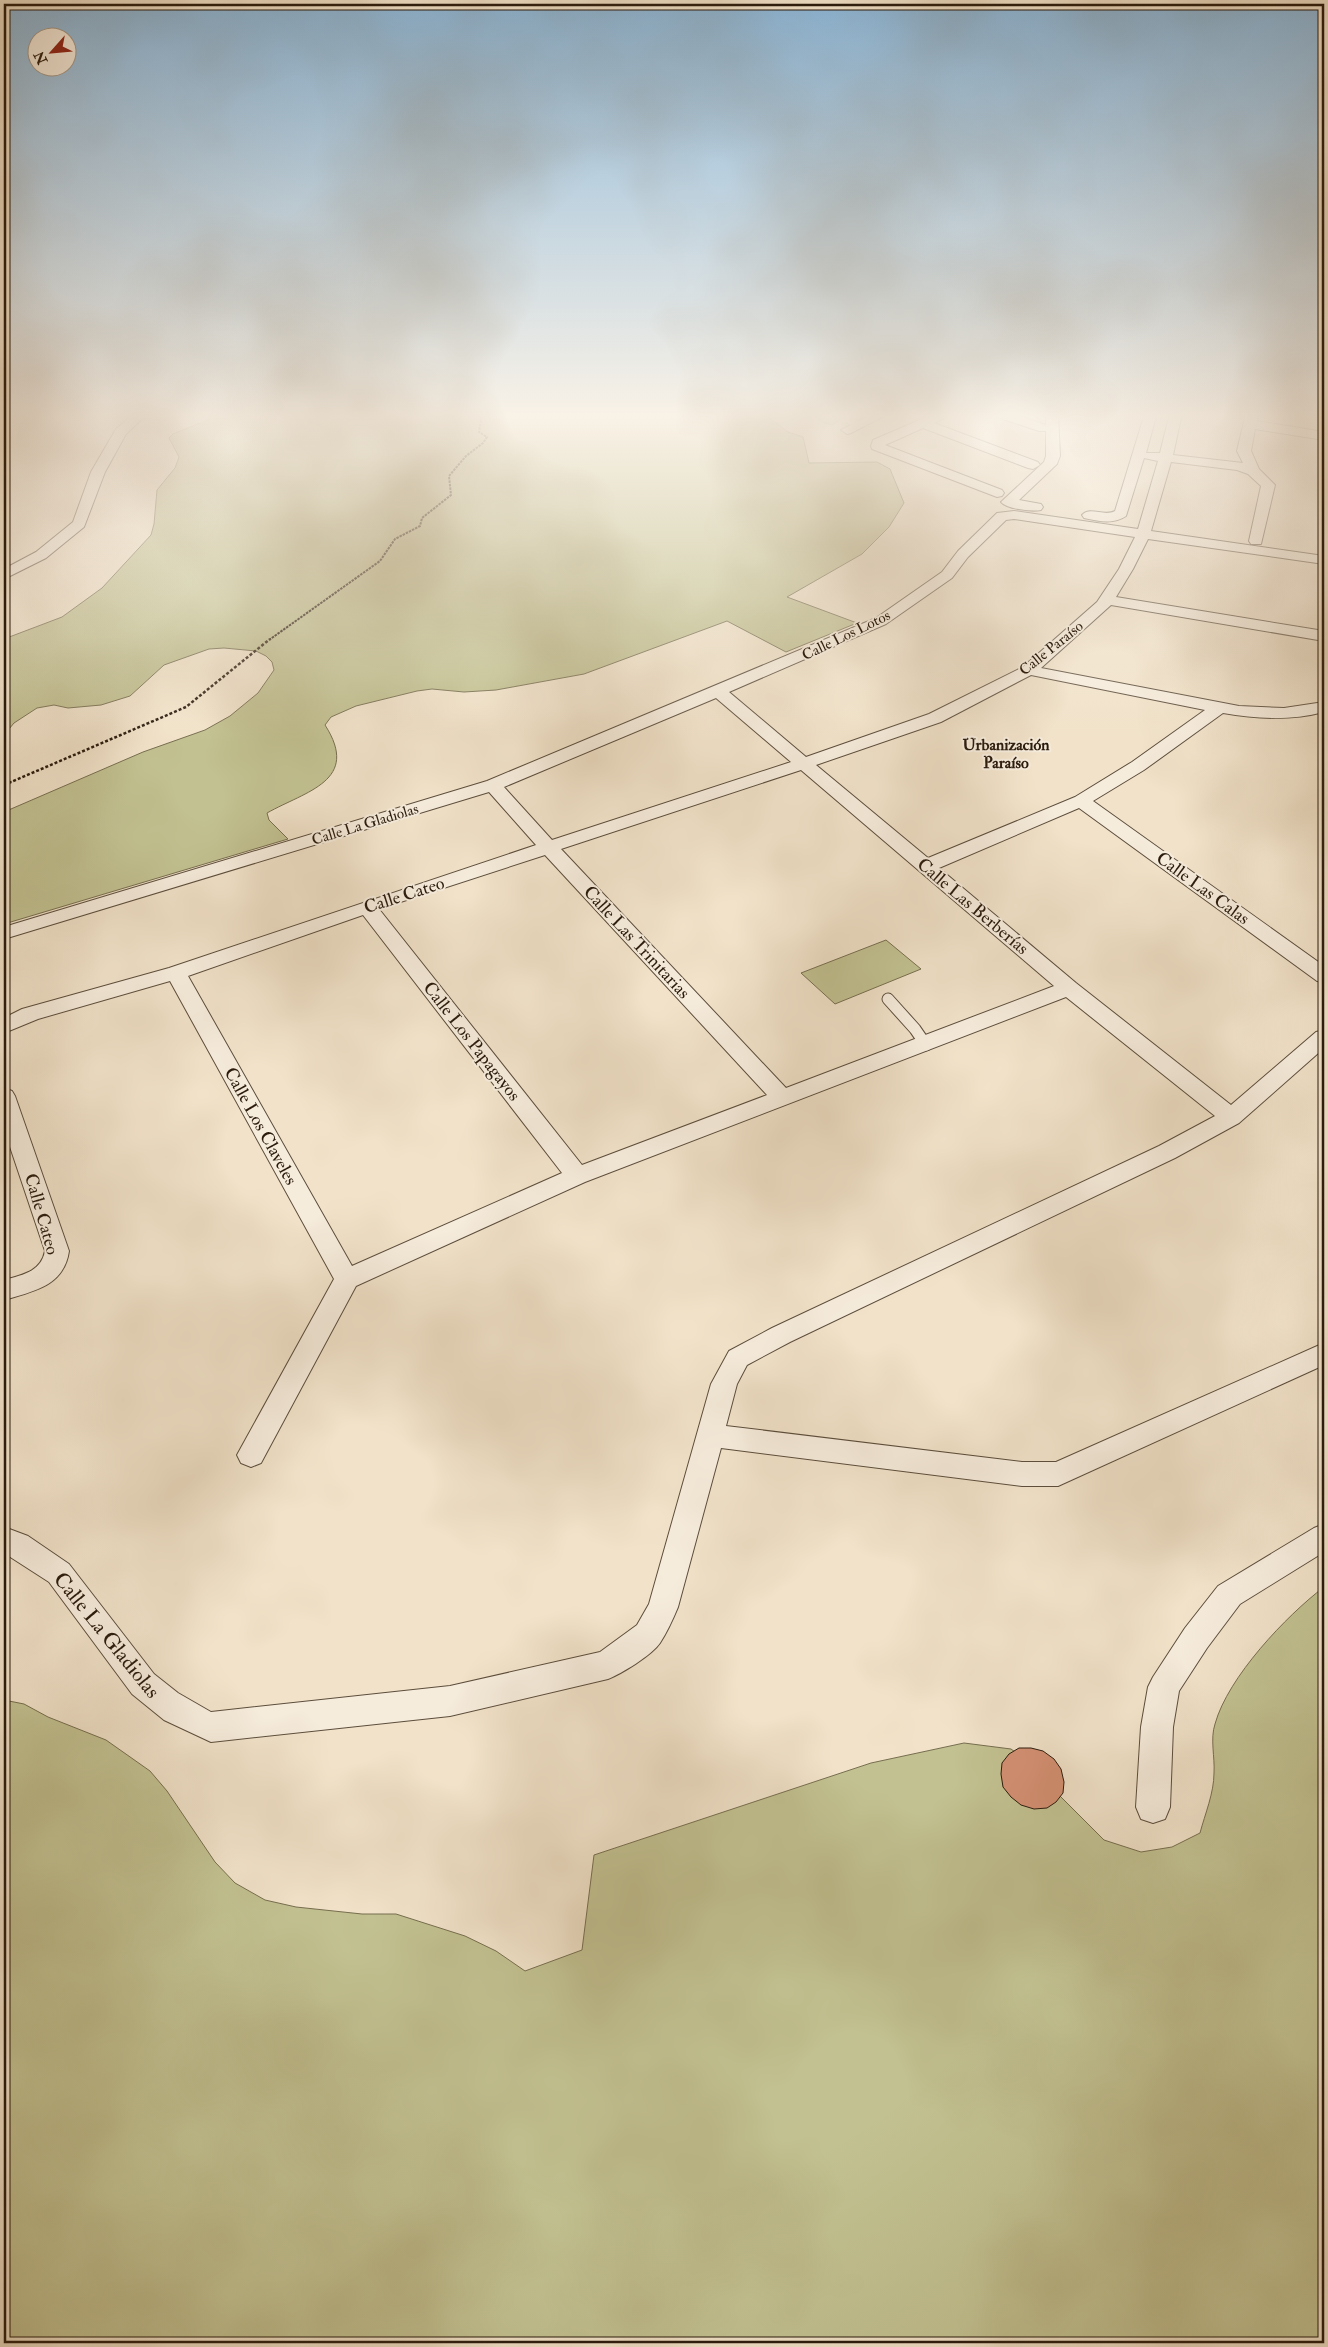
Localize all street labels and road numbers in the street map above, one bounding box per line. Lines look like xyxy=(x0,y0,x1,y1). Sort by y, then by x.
street label: Calle Los Lotos xyxy=(799,606,893,665)
street label: Calle Paraíso xyxy=(1015,617,1087,680)
street label: Calle La Gladiolas xyxy=(310,799,421,850)
street label: Calle Las Calas xyxy=(1151,847,1254,930)
street label: Calle Las Berberías xyxy=(912,853,1033,960)
street label: Calle Cateo xyxy=(361,872,448,919)
street label: Calle Las Trinitarias xyxy=(578,881,695,1004)
street label: Calle Los Papagayos xyxy=(418,977,525,1106)
street label: Calle Los Claveles xyxy=(219,1063,302,1189)
street label: Calle Cateo xyxy=(19,1171,64,1258)
street label: Calle La Gladiolas xyxy=(47,1567,166,1704)

